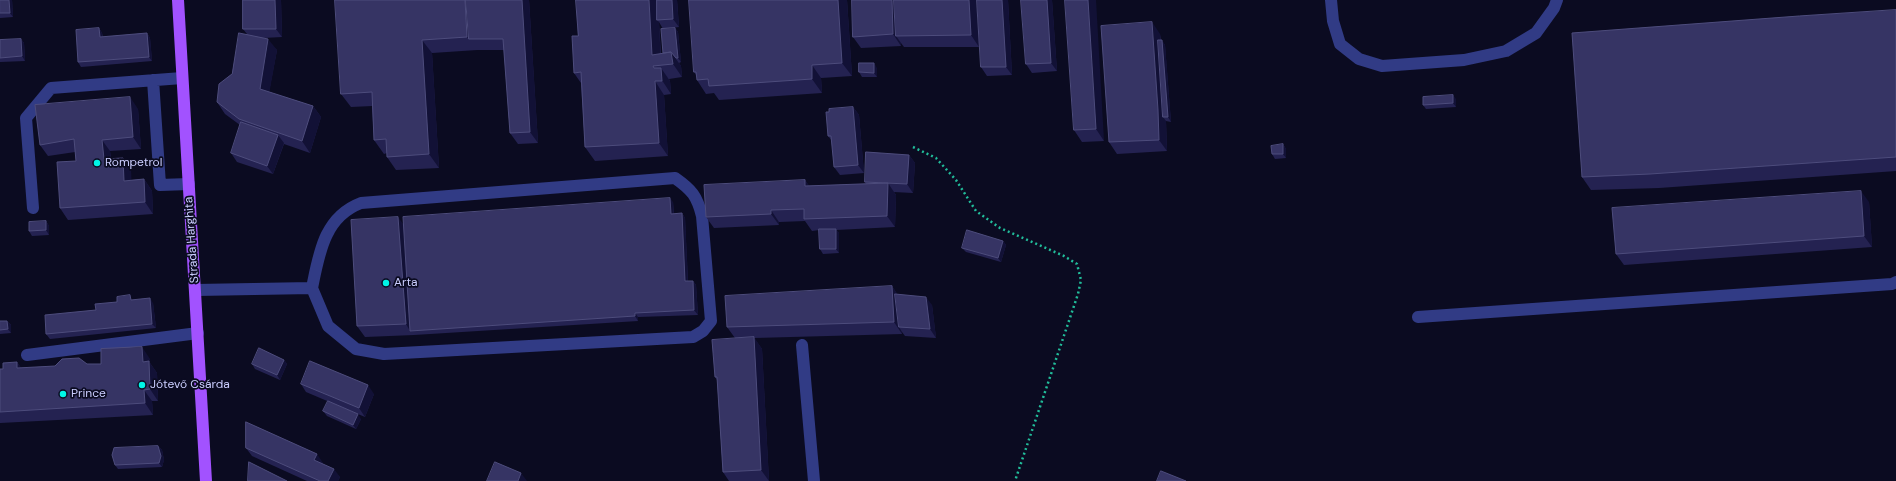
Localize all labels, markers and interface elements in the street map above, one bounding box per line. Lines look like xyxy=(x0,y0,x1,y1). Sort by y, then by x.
place label: Rompetrol xyxy=(105,156,162,170)
marker: Rompetrol xyxy=(92,158,102,168)
street label: Strada Harghita xyxy=(182,196,202,284)
place label: Arta xyxy=(394,276,418,290)
marker: Arta xyxy=(381,278,391,288)
place label: Jótevő Csárda xyxy=(150,378,230,392)
marker: Jótevő Csárda xyxy=(137,380,147,390)
place label: Prince xyxy=(71,387,106,401)
marker: Prince xyxy=(58,389,68,399)

